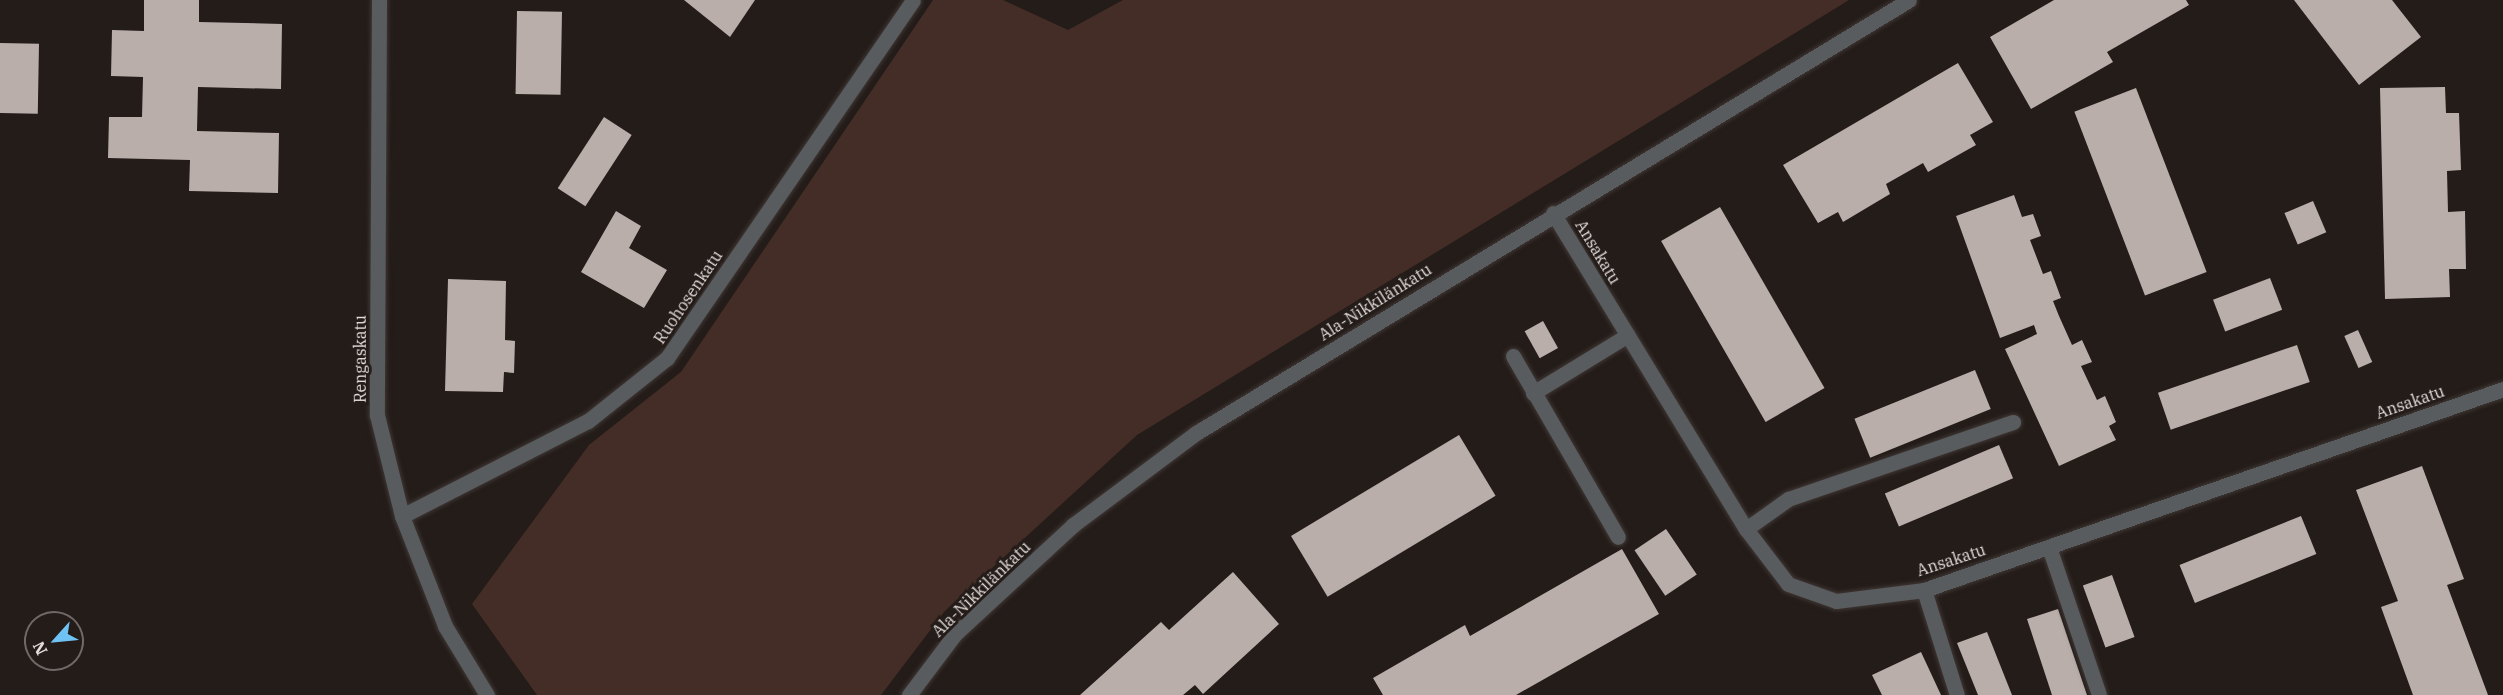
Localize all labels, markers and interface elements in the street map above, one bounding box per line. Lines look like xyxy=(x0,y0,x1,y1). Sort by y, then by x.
street label: Ansakatu xyxy=(1571,217,1625,287)
street label: Ruohosenkatu xyxy=(650,247,726,347)
street label: Ala-Nikkilänkatu xyxy=(1315,260,1435,344)
street label: Rengaskatu xyxy=(350,315,370,403)
street label: Ansakatu xyxy=(2373,381,2447,423)
street label: Ala-Nikkilänkatu xyxy=(928,537,1034,641)
street label: Ansakatu xyxy=(1914,540,1988,580)
north arrow xyxy=(24,611,84,671)
text: N xyxy=(28,638,52,658)

